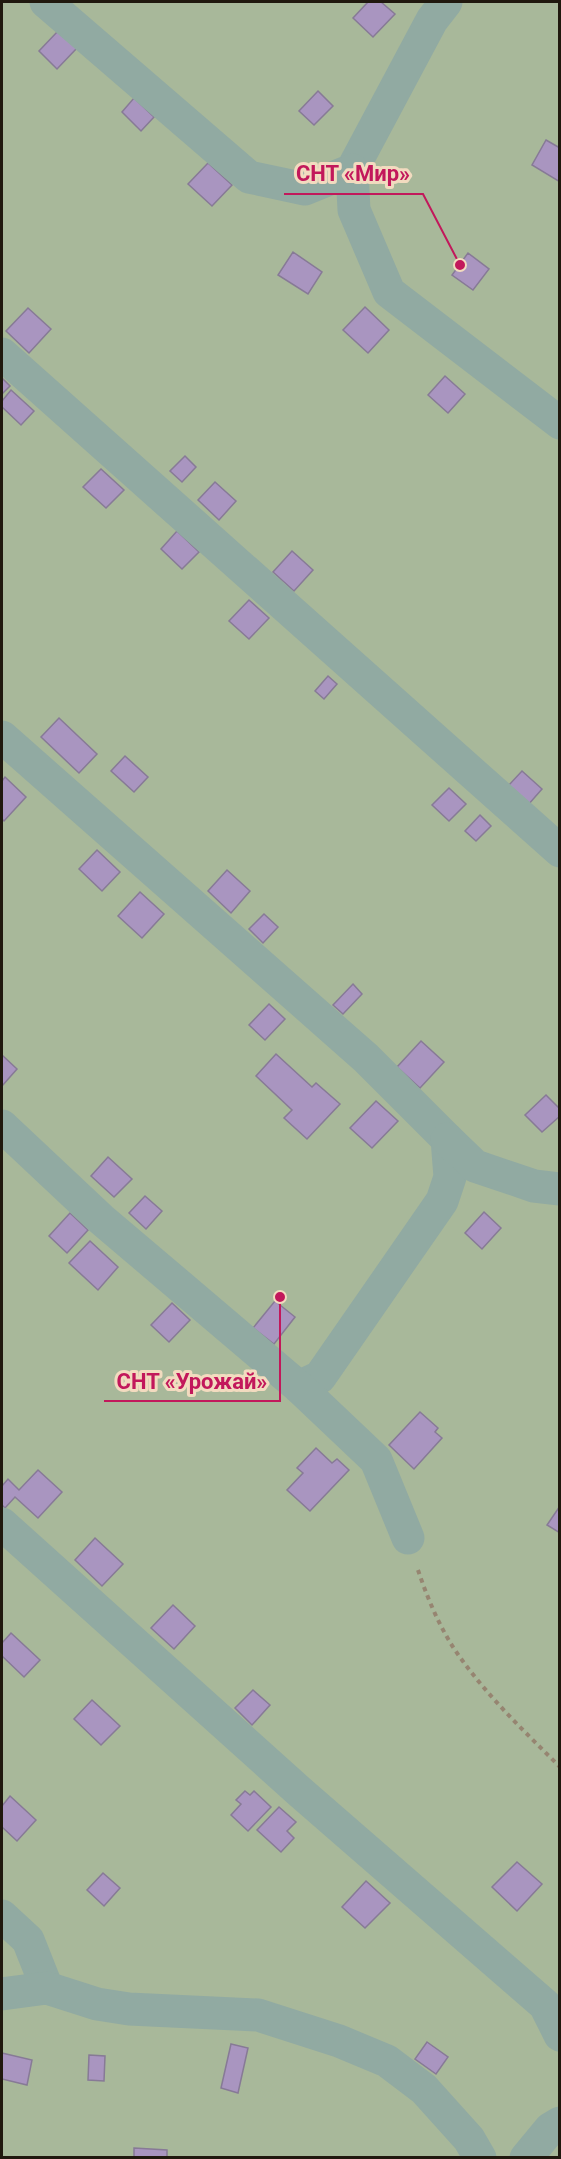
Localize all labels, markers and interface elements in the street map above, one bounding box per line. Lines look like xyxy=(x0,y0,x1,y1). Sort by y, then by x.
callout: СНТ «Мир» xyxy=(284,154,423,194)
text: СНТ «Мир» xyxy=(296,161,410,186)
callout: СНТ «Урожай» xyxy=(104,1361,280,1401)
text: СНТ «Урожай» xyxy=(117,1369,267,1394)

